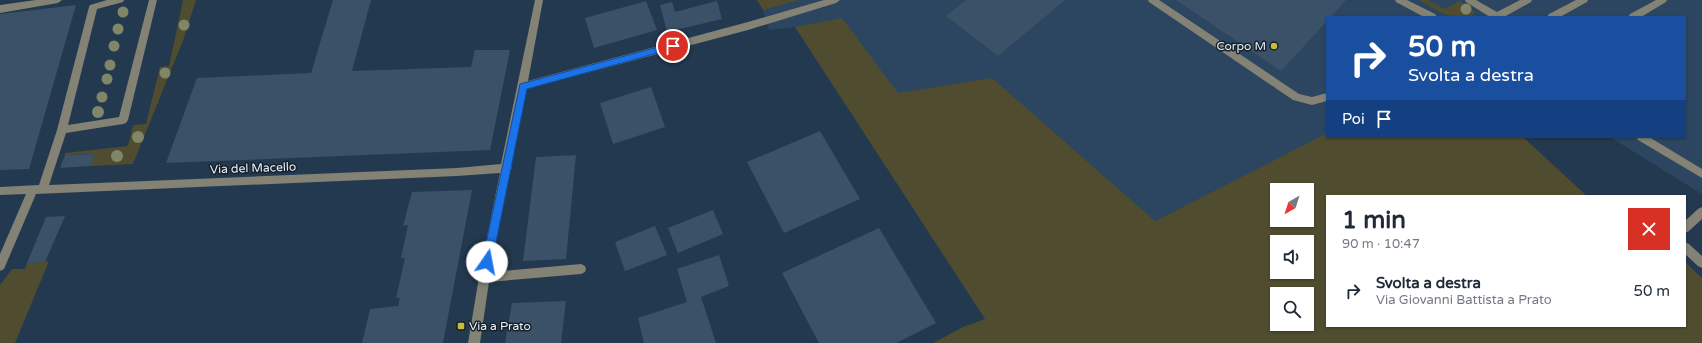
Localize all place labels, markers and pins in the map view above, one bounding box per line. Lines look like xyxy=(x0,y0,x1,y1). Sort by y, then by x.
pin xyxy=(656,29,690,63)
place label: Corpo M xyxy=(1216,39,1266,53)
marker: Corpo M xyxy=(1269,41,1279,51)
place label: Via a Prato xyxy=(469,319,531,333)
marker: Via a Prato xyxy=(456,321,466,331)

